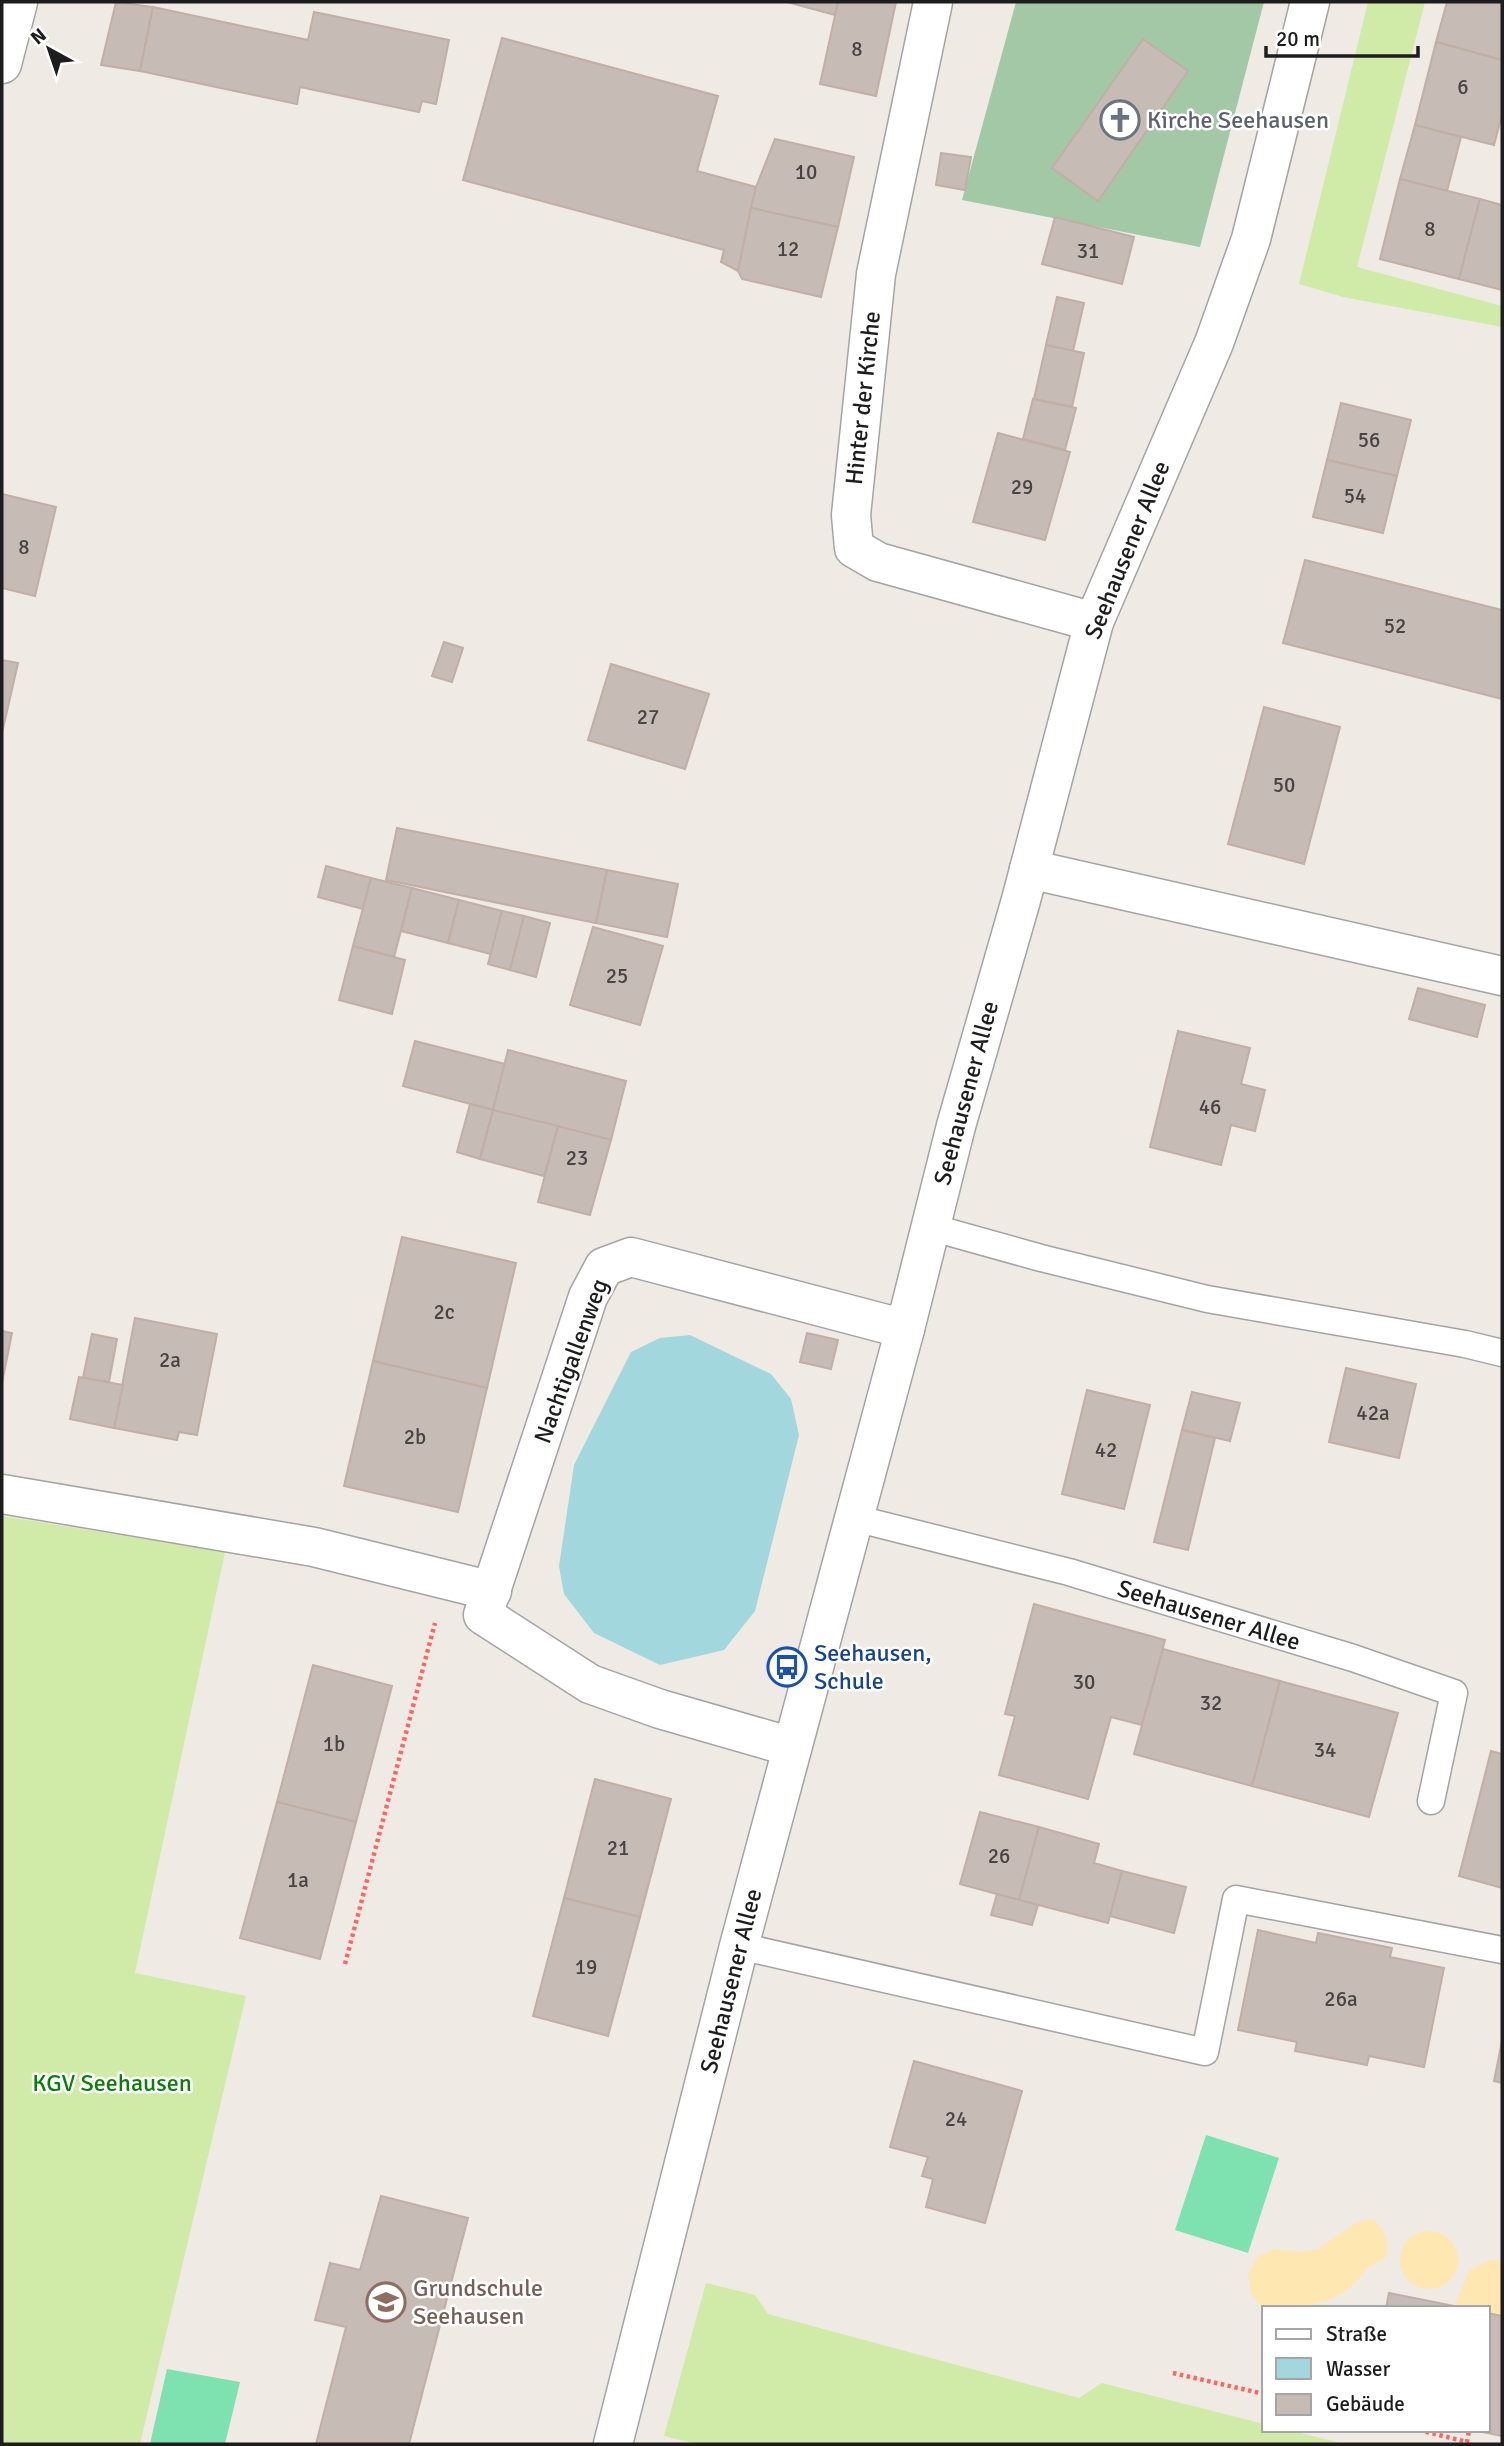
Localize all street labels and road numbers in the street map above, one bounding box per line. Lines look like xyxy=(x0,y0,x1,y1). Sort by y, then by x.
street label: Hinter der Kirche xyxy=(839,310,887,486)
street label: Seehausener Allee xyxy=(1078,457,1176,643)
street label: Seehausener Allee xyxy=(927,998,1005,1188)
street label: Nachtigallenweg xyxy=(527,1275,615,1447)
street label: Seehausener Allee xyxy=(1114,1573,1304,1657)
street label: Seehausener Allee xyxy=(694,1885,768,2077)

